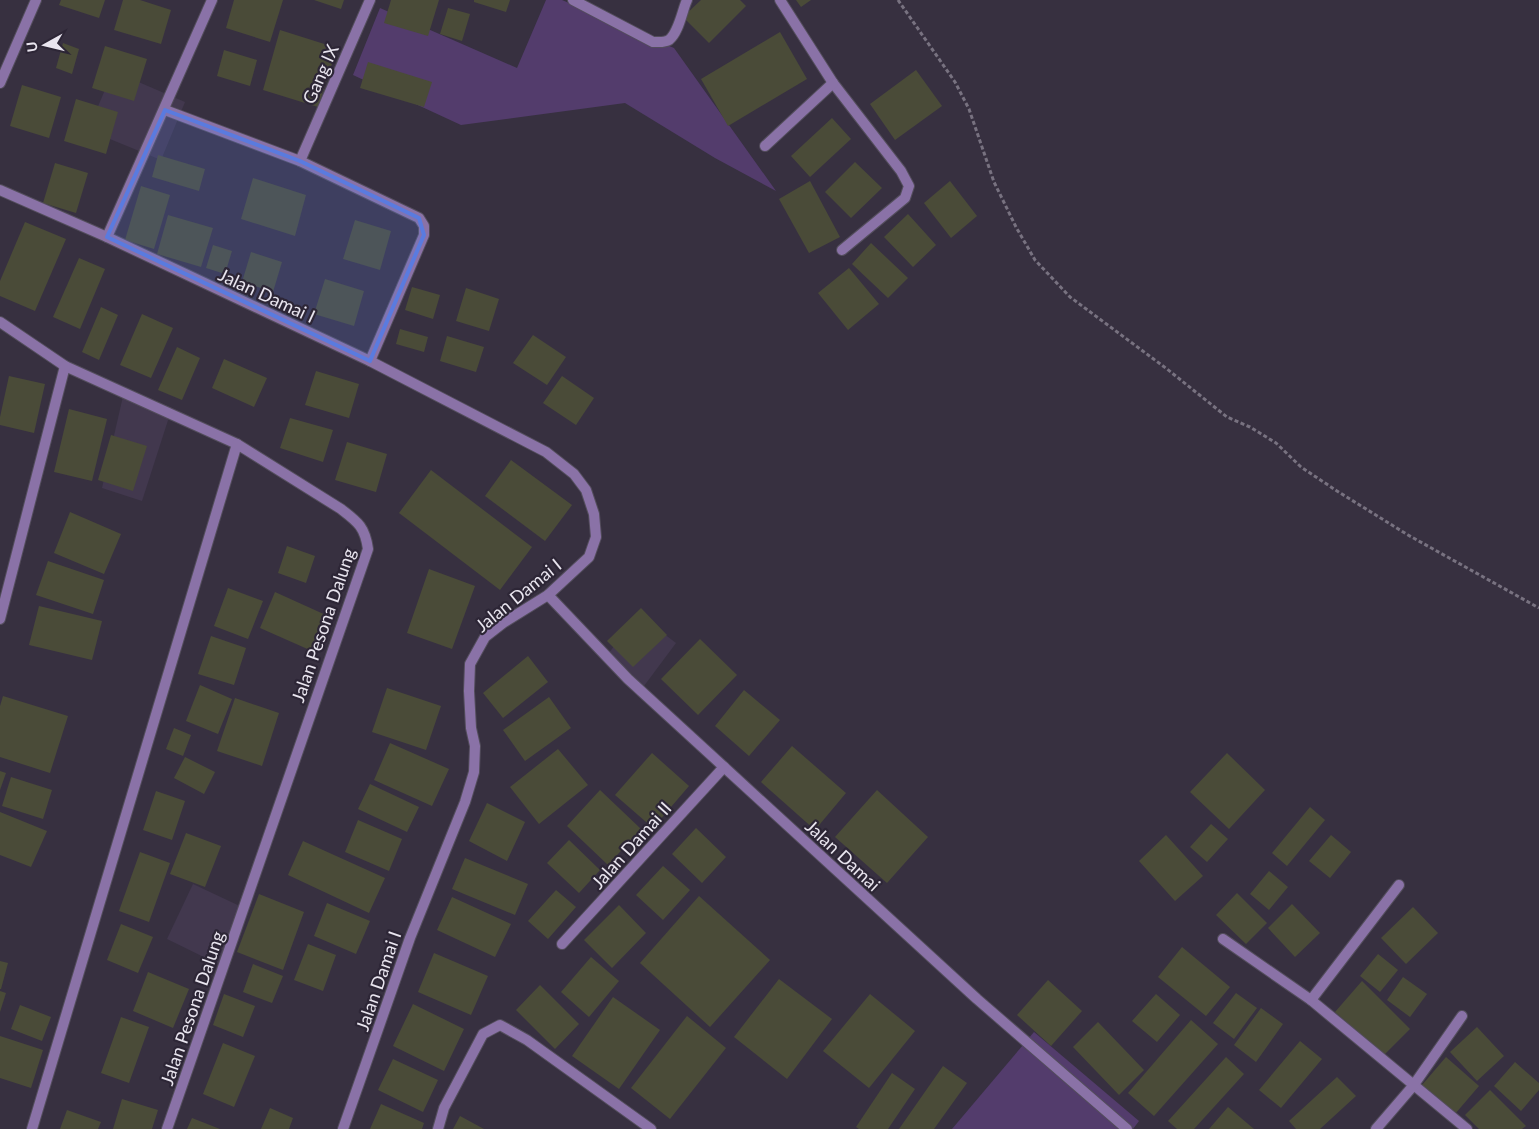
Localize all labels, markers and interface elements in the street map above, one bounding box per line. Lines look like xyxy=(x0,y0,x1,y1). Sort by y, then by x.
north arrow xyxy=(20,20,70,70)
text: U xyxy=(22,41,41,53)
street label: Gang IX xyxy=(297,41,343,107)
street label: Jalan Damai I xyxy=(215,263,319,327)
street label: Jalan Pesona Dalung xyxy=(286,545,360,705)
street label: Jalan Damai I xyxy=(471,554,565,636)
street label: Jalan Damai II xyxy=(586,797,676,893)
street label: Jalan Damai xyxy=(801,815,885,895)
street label: Jalan Pesona Dalung xyxy=(155,928,229,1088)
street label: Jalan Damai I xyxy=(351,928,405,1034)

